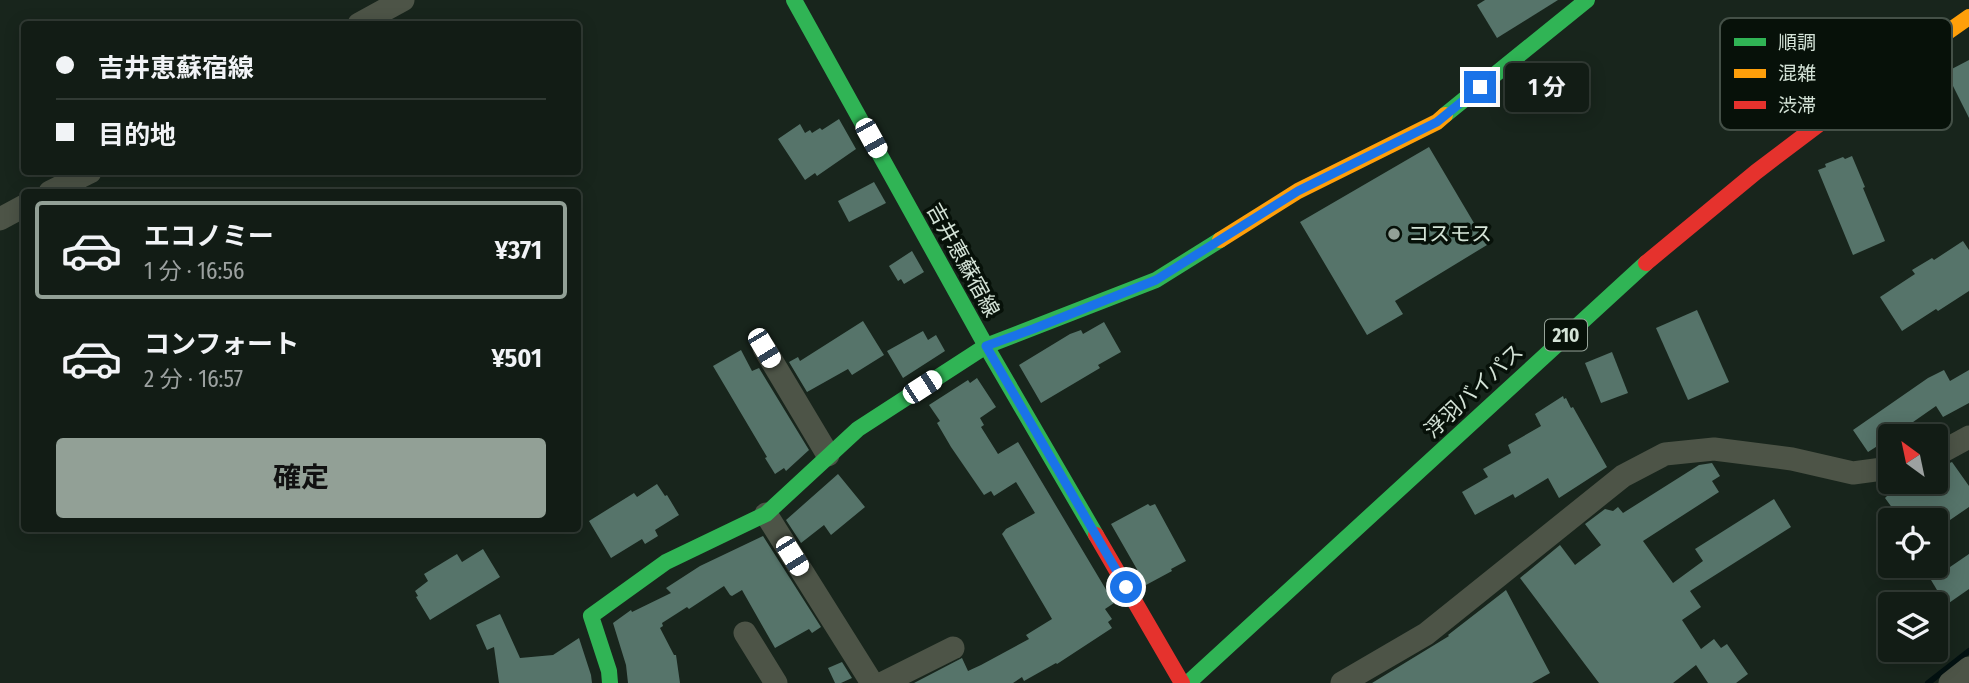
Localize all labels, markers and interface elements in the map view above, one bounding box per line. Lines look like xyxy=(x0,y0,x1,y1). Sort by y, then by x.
legend xyxy=(1720,18,1952,130)
text: 順調 xyxy=(1778,31,1816,54)
text: 吉井恵蘇宿線 xyxy=(98,53,254,84)
callout: 1 分 xyxy=(1504,62,1588,112)
text: 混雑 xyxy=(1778,62,1816,85)
route end xyxy=(1464,71,1496,103)
text: 1 分 xyxy=(1528,73,1566,101)
text: 渋滞 xyxy=(1778,94,1816,117)
car xyxy=(852,115,891,161)
text: 目的地 xyxy=(98,120,176,151)
street label: 吉井恵蘇宿線 xyxy=(921,199,1005,321)
icon: car xyxy=(60,219,123,282)
text: エコノミー xyxy=(144,221,274,252)
place label: コスモス xyxy=(1408,221,1492,247)
marker: コスモス xyxy=(1386,226,1402,242)
text: ¥371 xyxy=(495,235,542,266)
text: 1 分 · 16:56 xyxy=(144,257,244,285)
road number: 210 xyxy=(1545,320,1587,350)
car xyxy=(745,325,784,371)
icon: car xyxy=(60,327,123,390)
text: コンフォート xyxy=(144,329,299,360)
street label: 浮羽バイパス xyxy=(1419,339,1529,443)
text: ¥501 xyxy=(491,343,542,374)
text: 2 分 · 16:57 xyxy=(144,365,243,393)
car xyxy=(899,367,946,407)
north arrow xyxy=(1878,424,1948,494)
map controls xyxy=(1878,424,1948,662)
button: 確定 xyxy=(56,438,546,518)
button: locate xyxy=(1878,508,1948,578)
car xyxy=(772,533,813,579)
route start xyxy=(1110,571,1142,603)
button: layers xyxy=(1878,592,1948,662)

